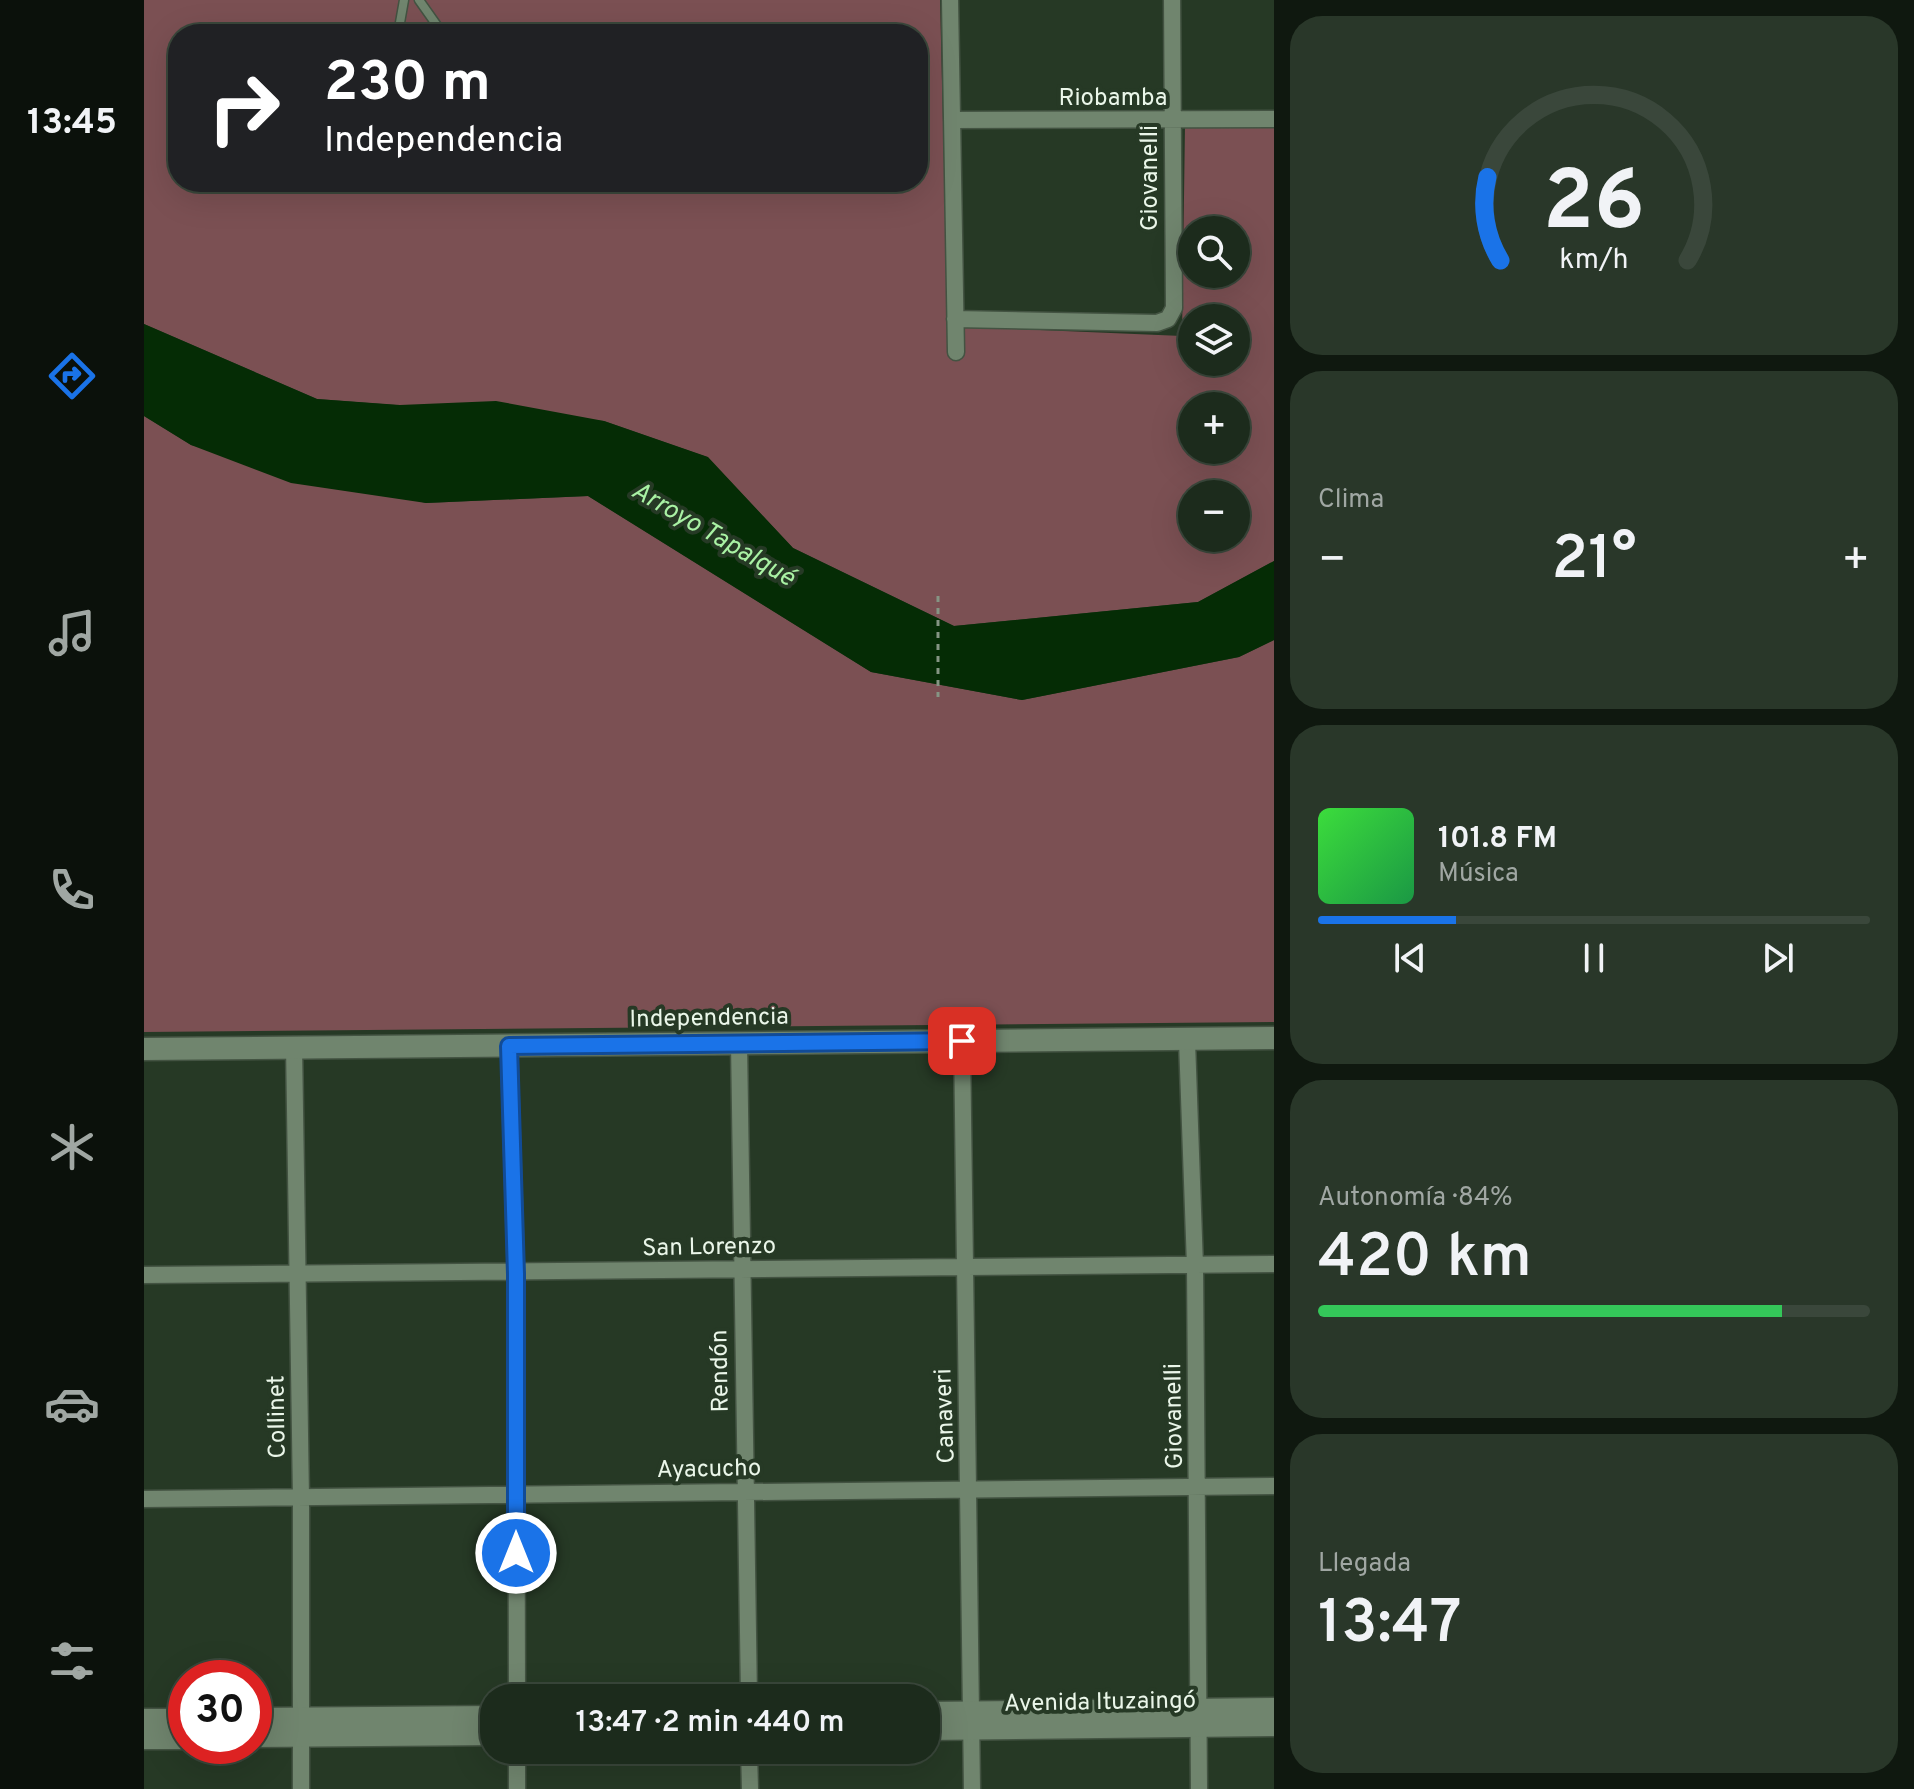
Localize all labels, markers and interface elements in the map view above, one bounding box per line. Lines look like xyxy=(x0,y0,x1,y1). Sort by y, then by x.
text: 230 m xyxy=(324,50,491,120)
icon: right xyxy=(192,56,296,160)
street label: Riobamba xyxy=(1059,84,1168,114)
text: 13:45 xyxy=(27,101,117,147)
text: Independencia xyxy=(324,119,563,165)
street label: Giovanelli xyxy=(1136,125,1166,231)
text: 26 xyxy=(1543,154,1645,259)
map controls xyxy=(1178,216,1250,552)
button: search xyxy=(1178,216,1250,288)
text: km/h xyxy=(1559,243,1629,279)
button: layers xyxy=(1178,304,1250,376)
icon: directions xyxy=(44,348,100,404)
button: + xyxy=(1178,392,1250,464)
water label: Arroyo Tapalqué xyxy=(625,475,803,597)
button: − xyxy=(1178,480,1250,552)
text: Clima xyxy=(1318,484,1384,517)
text: 21° xyxy=(1552,524,1637,600)
text: − xyxy=(1318,534,1346,590)
text: + xyxy=(1842,534,1870,590)
icon: music xyxy=(44,605,100,661)
text: 101.8 FM xyxy=(1438,821,1557,858)
text: Música xyxy=(1438,858,1519,891)
icon: phone xyxy=(44,862,100,918)
icon: previous xyxy=(1388,936,1432,980)
icon: pause xyxy=(1572,936,1616,980)
icon: next xyxy=(1756,936,1800,980)
street label: Independencia xyxy=(629,1003,789,1035)
pin xyxy=(928,1007,996,1075)
icon: arrive xyxy=(940,1019,984,1063)
icon: climate xyxy=(44,1119,100,1175)
text: Autonomía · 84% xyxy=(1318,1182,1513,1215)
text: 420 km xyxy=(1318,1222,1532,1298)
street label: San Lorenzo xyxy=(642,1232,776,1264)
street label: Rendón xyxy=(705,1329,737,1413)
street label: Giovanelli xyxy=(1159,1363,1191,1469)
street label: Canaveri xyxy=(929,1368,963,1464)
street label: Collinet xyxy=(262,1375,294,1459)
icon: car xyxy=(44,1376,100,1432)
street label: Ayacucho xyxy=(656,1454,762,1486)
position arrow xyxy=(474,1511,558,1595)
text: Llegada xyxy=(1318,1548,1411,1581)
text: 13:47 xyxy=(1318,1588,1462,1664)
icon: filters xyxy=(44,1633,100,1689)
speed limit sign: 30 xyxy=(168,1660,272,1764)
street label: Avenida Ituzaingó xyxy=(1004,1686,1196,1720)
text: 13:47 · 2 min · 440 m xyxy=(575,1705,845,1742)

